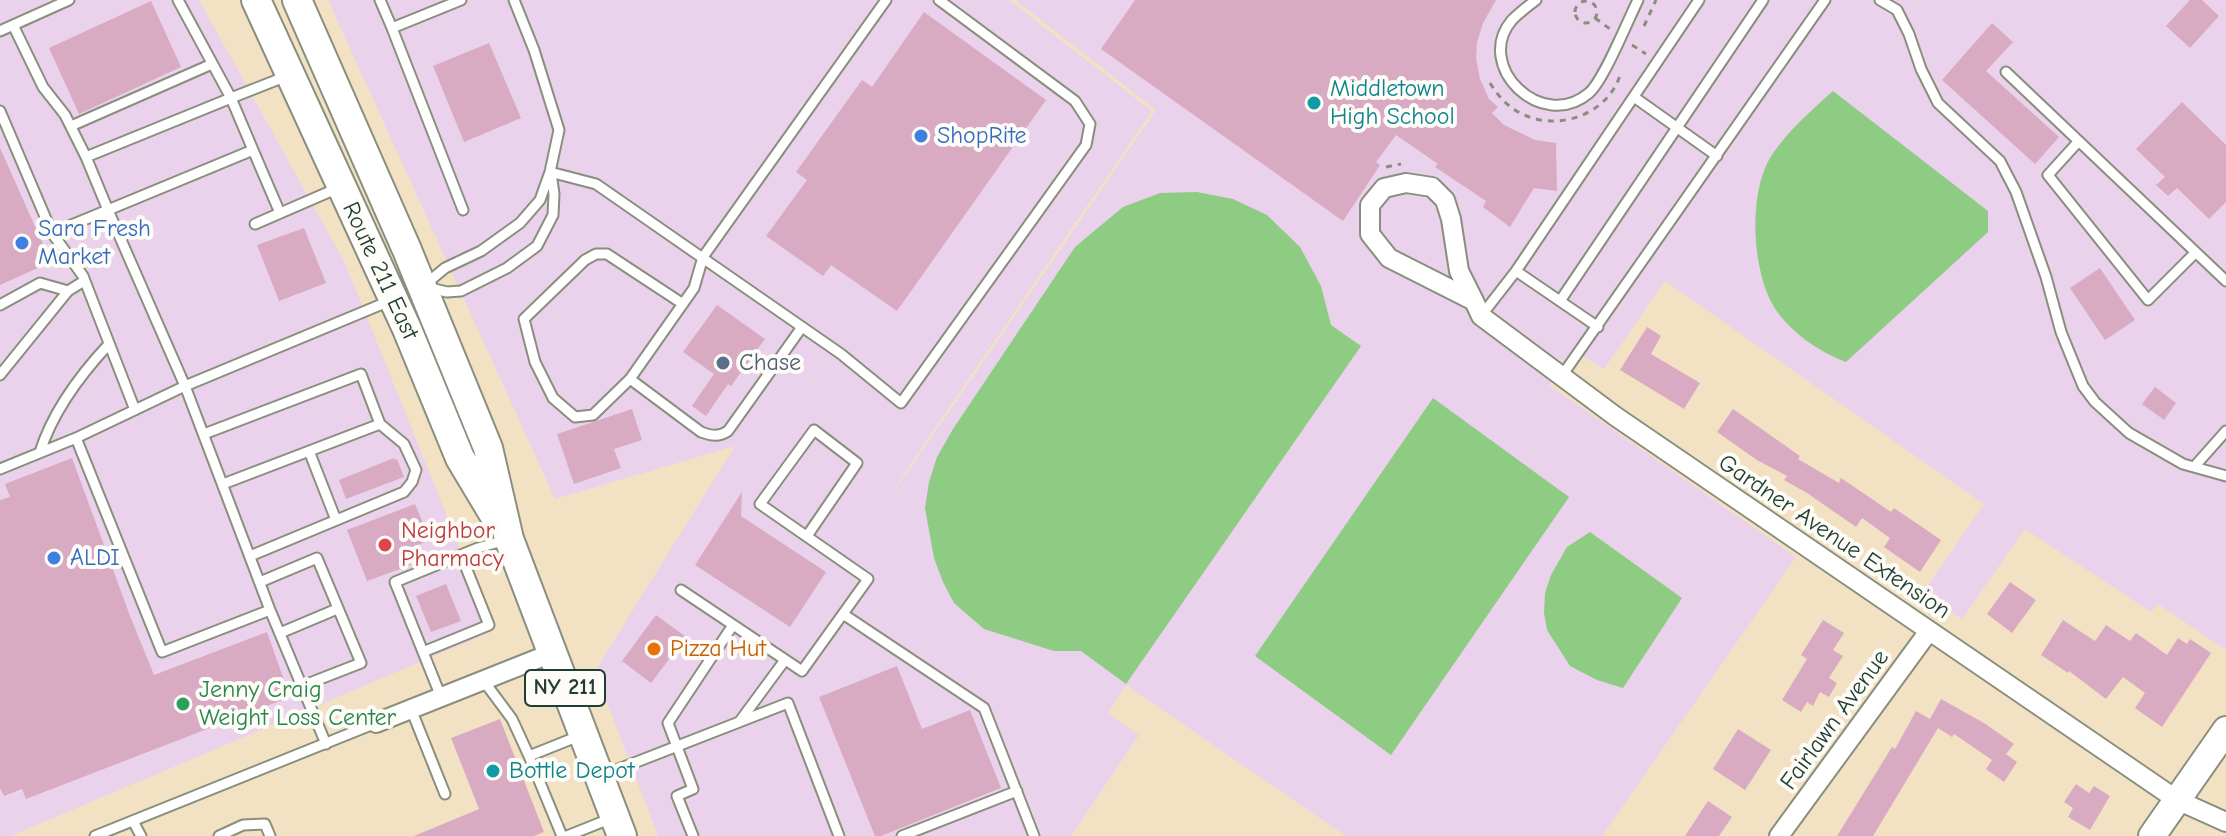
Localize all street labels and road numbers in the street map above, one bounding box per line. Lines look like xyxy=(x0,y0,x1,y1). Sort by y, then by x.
street label: Route 211 East xyxy=(336,198,424,344)
street label: Gardner Avenue Extension xyxy=(1712,449,1956,625)
street label: Fairlawn Avenue xyxy=(1775,644,1895,796)
road number: NY 211 xyxy=(525,670,605,706)

